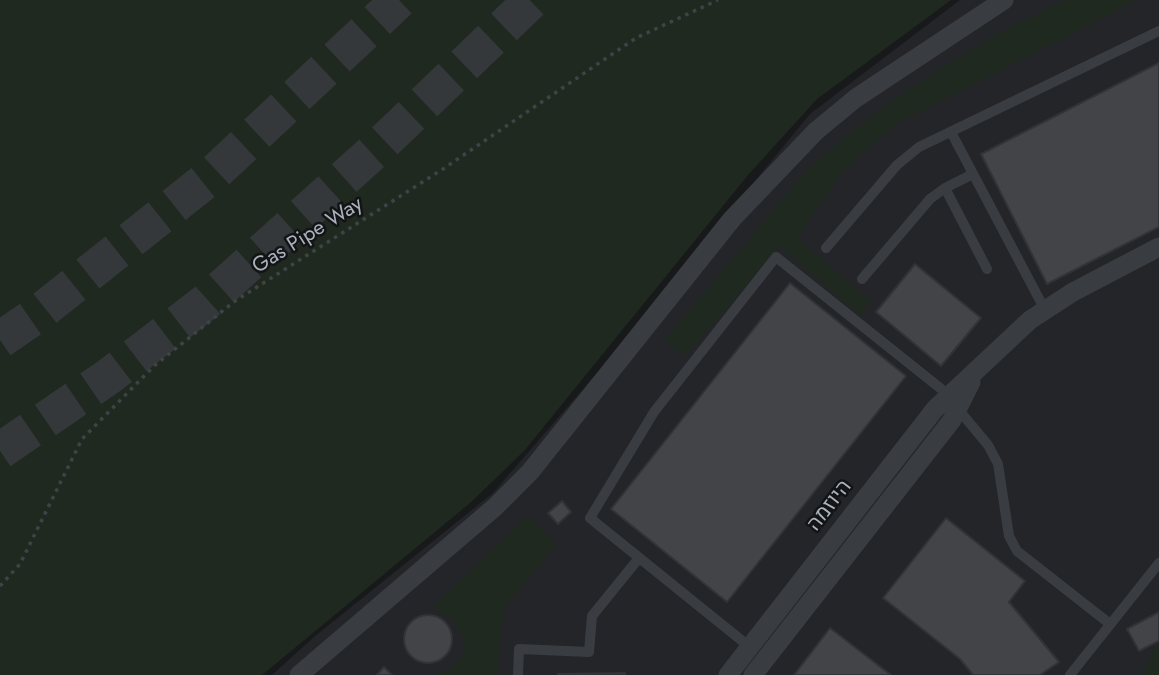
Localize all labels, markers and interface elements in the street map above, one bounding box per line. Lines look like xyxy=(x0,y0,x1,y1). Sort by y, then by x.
street label: Gas Pipe Way xyxy=(248,192,368,280)
street label: היוזמה xyxy=(802,475,858,537)

